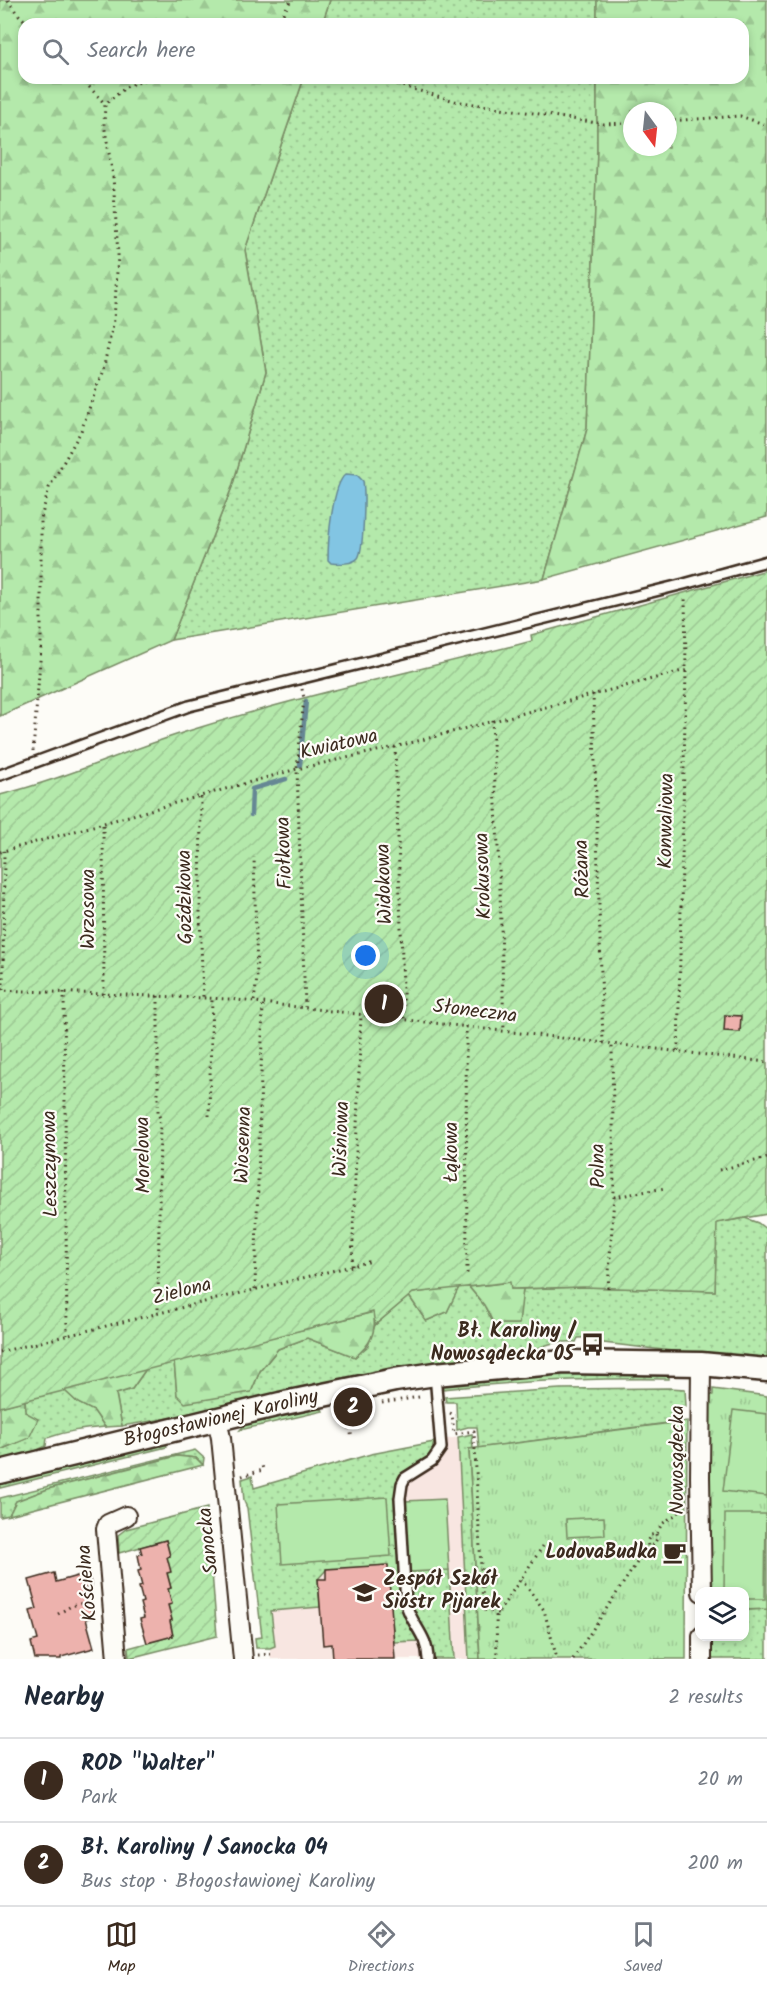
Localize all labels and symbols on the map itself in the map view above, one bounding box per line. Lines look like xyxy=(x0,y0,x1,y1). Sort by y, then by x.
north arrow xyxy=(623,102,677,156)
street label: Kwiatowa xyxy=(297,721,381,769)
street label: Konwaliowa xyxy=(650,773,684,869)
street label: Fiołkowa xyxy=(268,816,302,890)
street label: Krokusowa xyxy=(466,832,502,920)
street label: Różana xyxy=(566,839,600,899)
street label: Widokowa xyxy=(368,843,402,925)
street label: Goździkowa xyxy=(169,849,203,945)
street label: Wrzosowa xyxy=(73,869,105,949)
your location xyxy=(351,941,380,970)
pin: 1 xyxy=(364,982,404,1026)
street label: Słoneczna xyxy=(431,991,519,1033)
street label: Wiśniowa xyxy=(325,1100,359,1178)
street label: Wiosenna xyxy=(227,1106,261,1184)
street label: Leszczynowa xyxy=(34,1110,68,1218)
street label: Morelowa xyxy=(127,1116,161,1194)
street label: Łąkowa xyxy=(436,1122,468,1183)
street label: Polna xyxy=(583,1143,615,1189)
street label: Zielona xyxy=(149,1269,215,1315)
place label: Bł. Karoliny / Nowosądecka 05 xyxy=(431,1316,577,1371)
bus stop icon: Bł. Karoliny / Nowosądecka 05 xyxy=(579,1331,605,1357)
street label: Błogosławionej Karoliny xyxy=(120,1381,322,1457)
pin: 2 xyxy=(334,1384,372,1430)
street label: Nowosądecka xyxy=(662,1405,694,1515)
street label: Sanocka xyxy=(190,1506,228,1576)
place label: LodovaBudka xyxy=(545,1537,657,1569)
cafe icon: LodovaBudka xyxy=(662,1540,688,1566)
street label: Kościelna xyxy=(69,1543,107,1623)
place label: Zespół Szkół Sióstr Pijarek xyxy=(383,1564,501,1619)
school or university icon: Zespół Szkół Sióstr Pijarek xyxy=(352,1579,378,1605)

